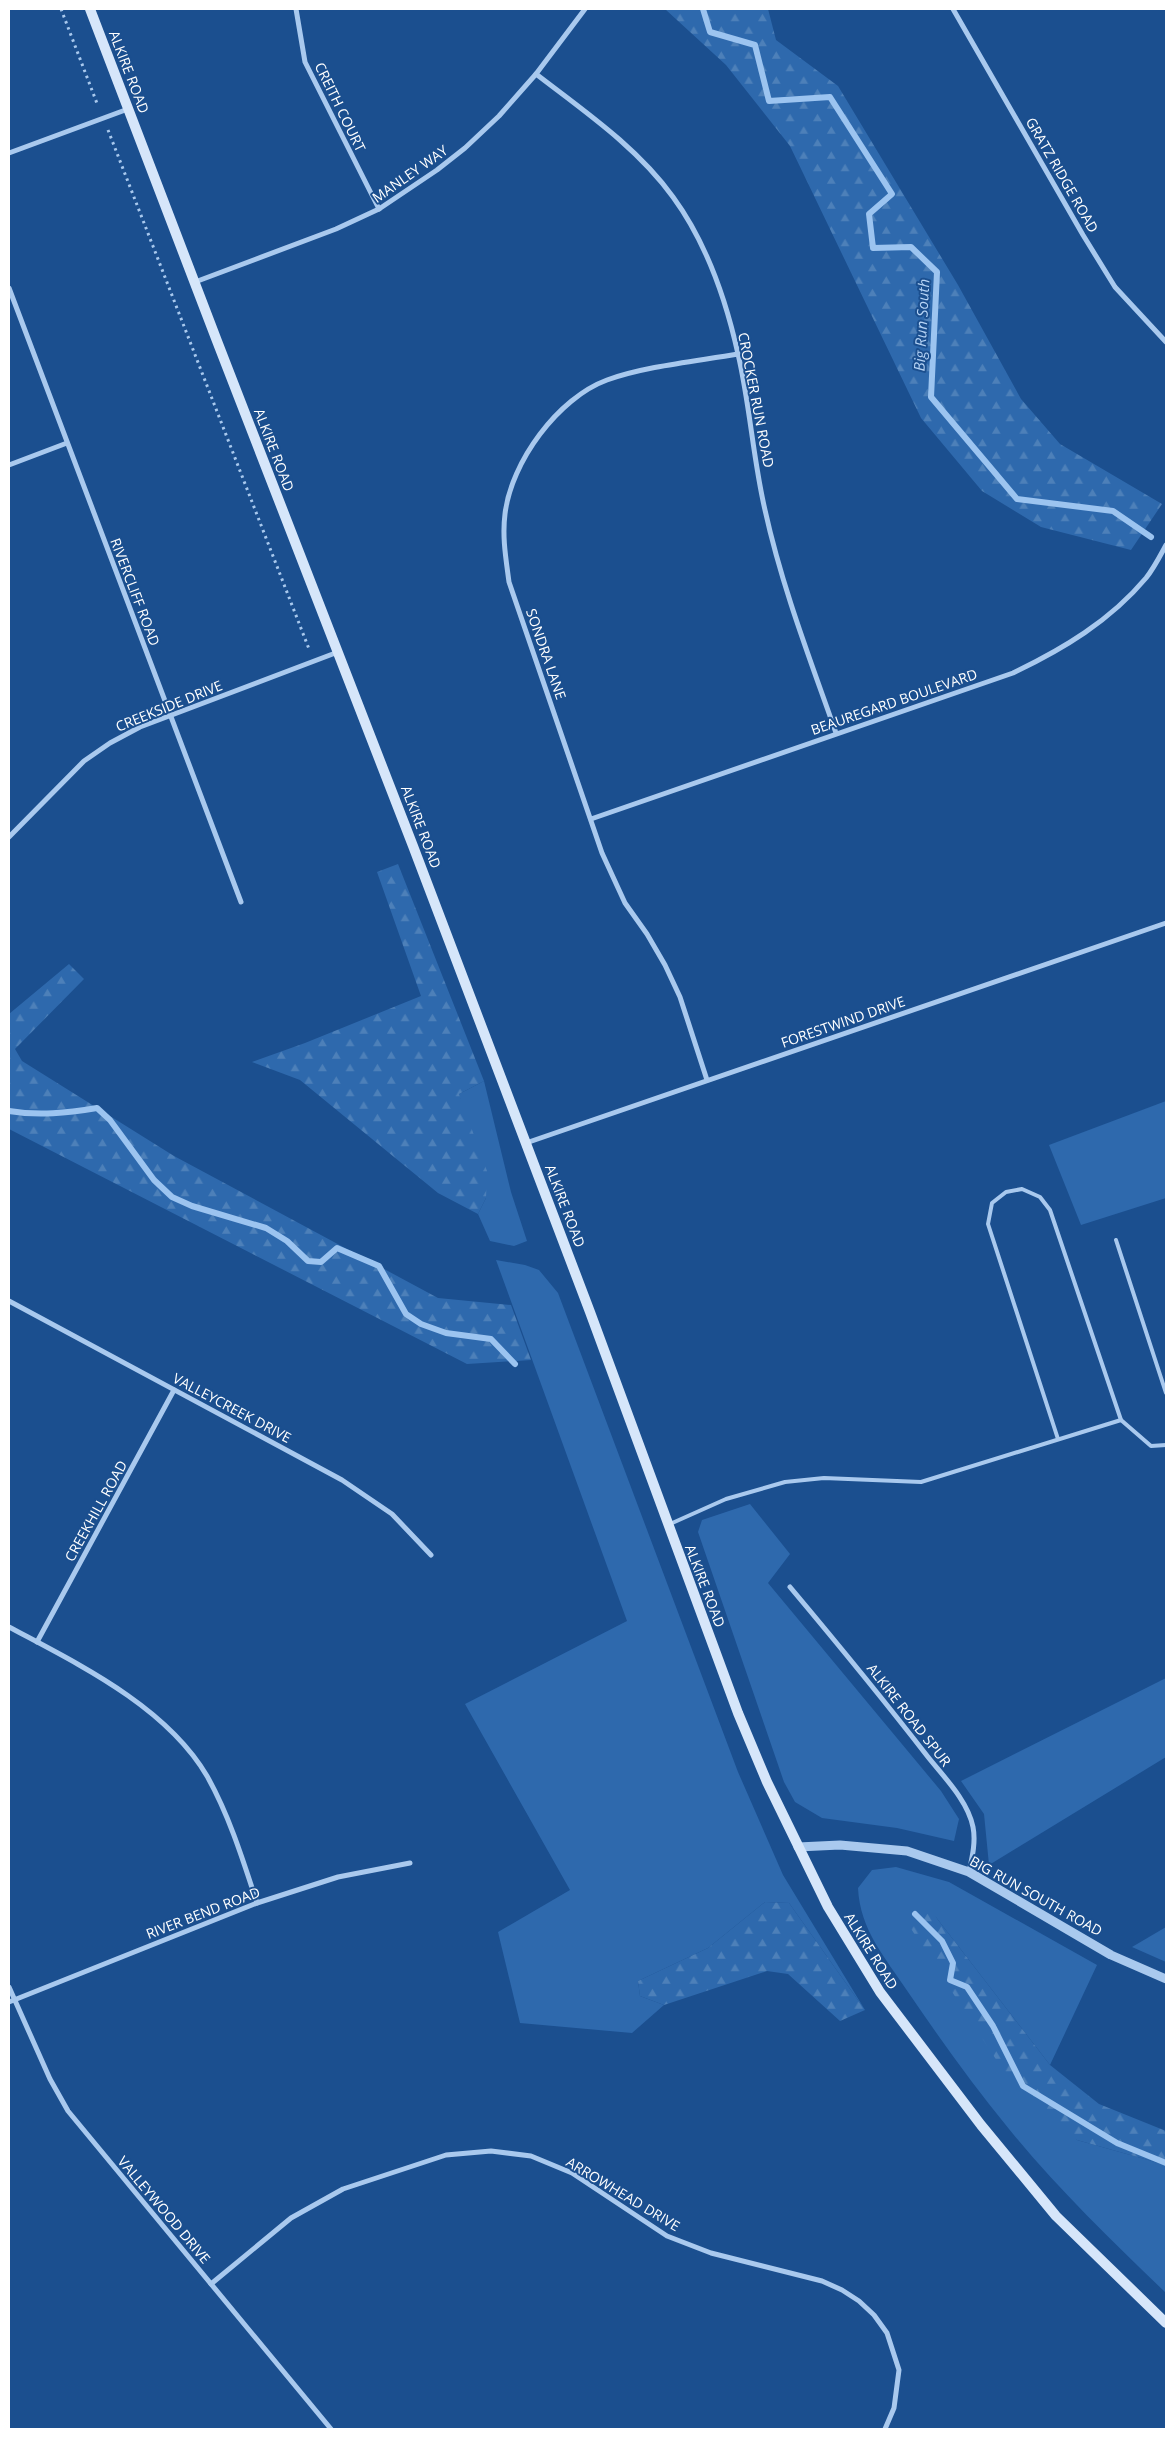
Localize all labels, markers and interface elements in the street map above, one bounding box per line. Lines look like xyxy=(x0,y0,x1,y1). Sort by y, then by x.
street label: ALKIRE ROAD xyxy=(105,28,154,116)
street label: CREITH COURT xyxy=(311,59,370,155)
street label: GRATZ RIDGE ROAD xyxy=(1022,114,1103,236)
street label: MANLEY WAY xyxy=(368,140,451,207)
water label: Big Run South xyxy=(909,278,933,372)
street label: CROCKER RUN ROAD xyxy=(734,331,779,469)
street label: ALKIRE ROAD xyxy=(250,406,299,494)
street label: RIVERCLIFF ROAD xyxy=(106,535,165,648)
street label: SONDRA LANE xyxy=(522,606,571,702)
street label: BEAUREGARD BOULEVARD xyxy=(808,664,980,739)
street label: CREEKSIDE DRIVE xyxy=(113,675,225,736)
street label: ALKIRE ROAD xyxy=(397,783,446,871)
street label: FORESTWIND DRIVE xyxy=(778,991,907,1052)
street label: ALKIRE ROAD xyxy=(541,1162,590,1250)
street label: VALLEYCREEK DRIVE xyxy=(170,1368,295,1447)
street label: CREEKHILL ROAD xyxy=(60,1457,131,1565)
street label: ALKIRE ROAD xyxy=(681,1542,730,1630)
street label: ALKIRE ROAD SPUR xyxy=(863,1659,956,1770)
street label: BIG RUN SOUTH ROAD xyxy=(967,1851,1106,1940)
street label: RIVER BEND ROAD xyxy=(143,1882,263,1943)
street label: ALKIRE ROAD xyxy=(840,1909,903,1993)
street label: VALLEYWOOD DRIVE xyxy=(114,2152,215,2267)
street label: ARROWHEAD DRIVE xyxy=(563,2152,684,2235)

